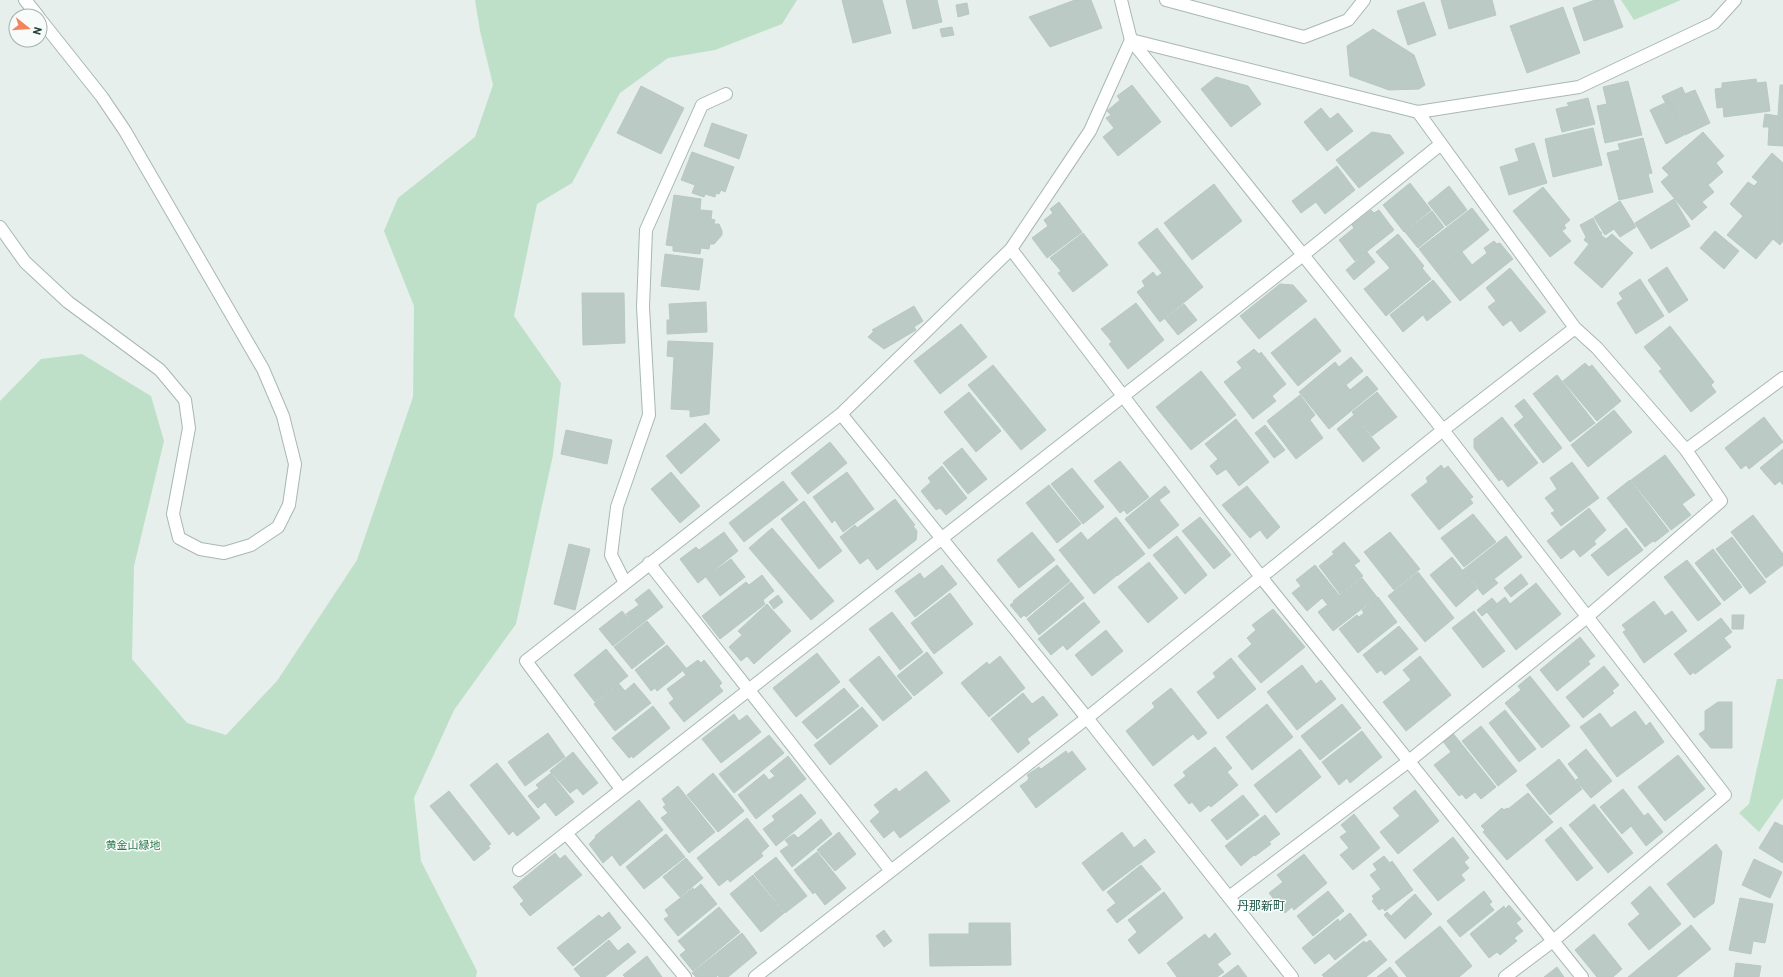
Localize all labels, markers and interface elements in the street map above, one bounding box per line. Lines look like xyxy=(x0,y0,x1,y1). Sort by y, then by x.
north arrow xyxy=(8,8,48,48)
text: N xyxy=(31,26,45,36)
park label: 黄金山緑地 xyxy=(106,838,161,851)
district label: 丹那新町 xyxy=(1237,898,1285,912)

